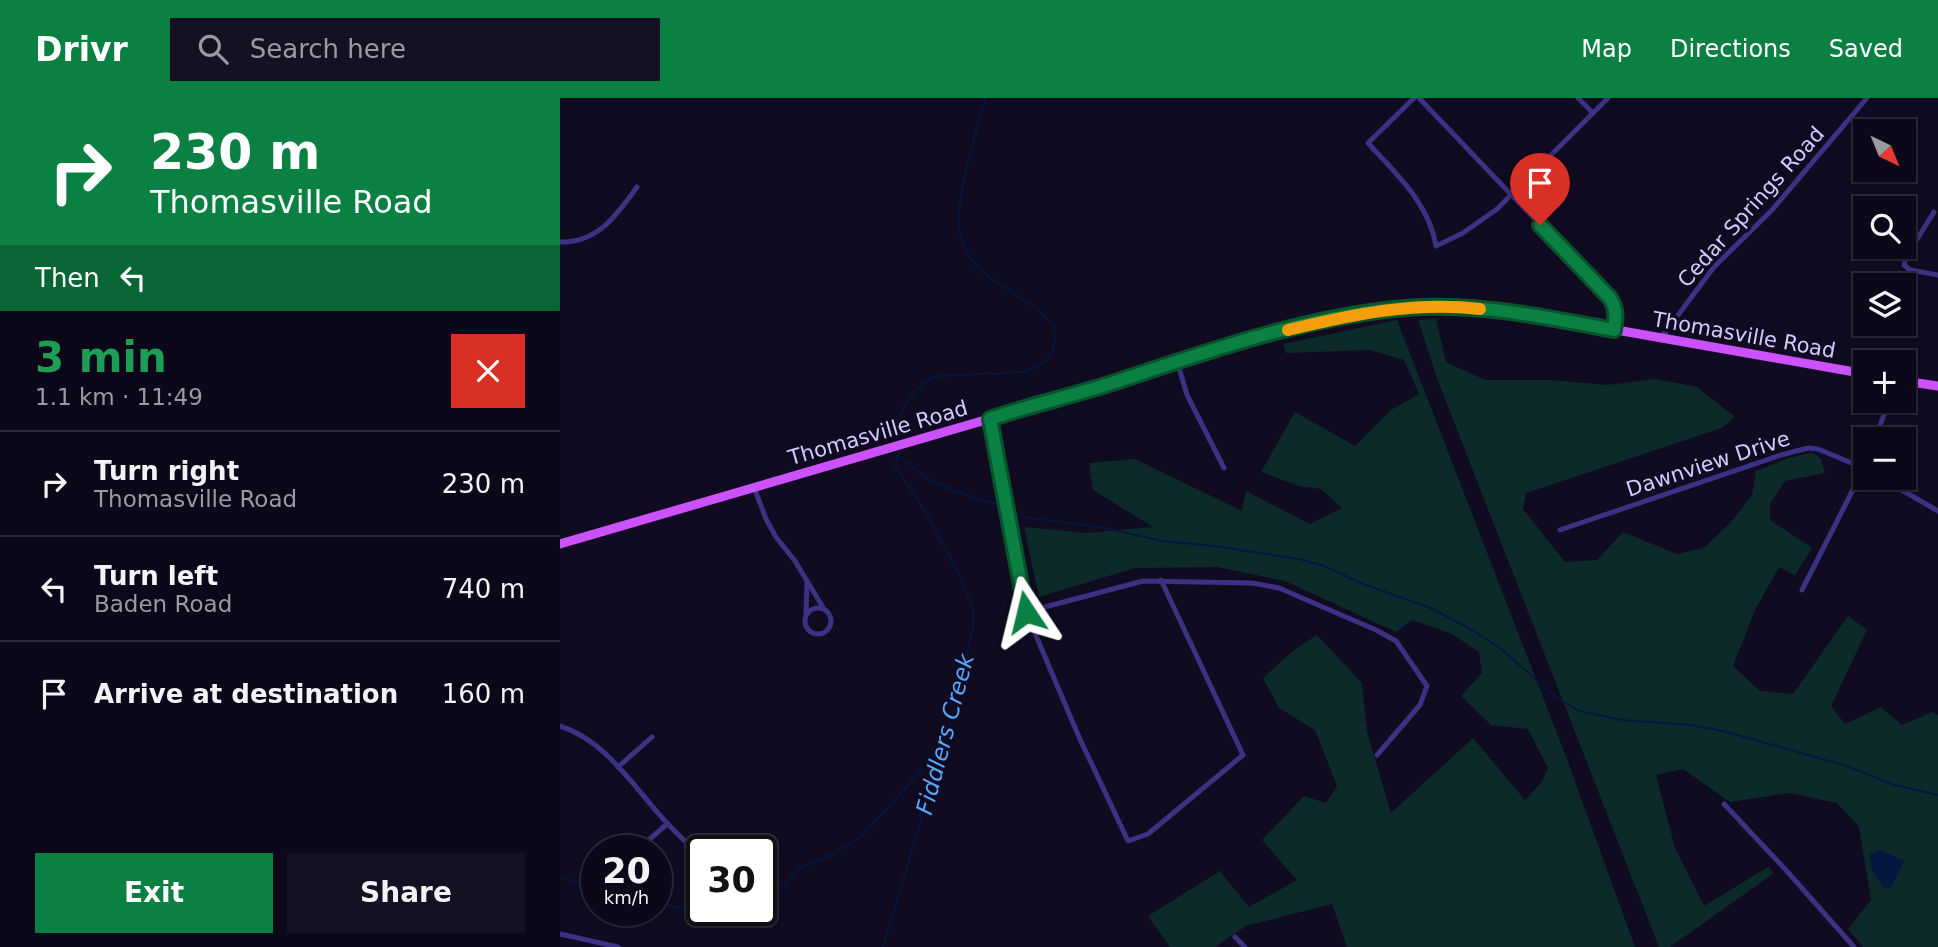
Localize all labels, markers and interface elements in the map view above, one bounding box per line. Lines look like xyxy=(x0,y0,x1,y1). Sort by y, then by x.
search box xyxy=(170,18,660,81)
text: Drivr xyxy=(35,30,128,69)
icon: search xyxy=(194,30,232,68)
text: Search here xyxy=(250,34,406,64)
text: Map xyxy=(1581,35,1632,63)
text: Directions xyxy=(1670,35,1791,63)
text: Saved xyxy=(1829,35,1903,63)
north arrow xyxy=(1853,119,1916,182)
map controls xyxy=(1853,119,1916,490)
street label: Cedar Springs Road xyxy=(1673,122,1829,292)
text: 230 m xyxy=(150,124,320,181)
icon: right xyxy=(35,126,126,217)
pin xyxy=(1510,153,1570,225)
icon: arrive xyxy=(1521,164,1559,202)
text: Thomasville Road xyxy=(150,183,433,221)
button: search xyxy=(1853,196,1916,259)
icon: left xyxy=(114,259,152,297)
text: Then xyxy=(35,263,100,293)
button: layers xyxy=(1853,273,1916,336)
street label: Thomasville Road xyxy=(1650,307,1837,363)
text: 3 min xyxy=(35,333,167,382)
button: close xyxy=(451,334,525,408)
button: + xyxy=(1853,350,1916,413)
text: 1.1 km · 11:49 xyxy=(35,384,203,410)
street label: Thomasville Road xyxy=(785,396,970,470)
street label: Dawnview Drive xyxy=(1623,426,1793,502)
button: − xyxy=(1853,427,1916,490)
text: Turn right xyxy=(94,456,239,486)
icon: right xyxy=(35,465,73,503)
text: 230 m xyxy=(442,469,525,499)
text: Thomasville Road xyxy=(94,486,297,512)
text: Turn left xyxy=(94,561,218,591)
icon: left xyxy=(35,570,73,608)
text: 740 m xyxy=(442,574,525,604)
position arrow xyxy=(989,575,1063,649)
text: Baden Road xyxy=(94,591,232,617)
water label: Fiddlers Creek xyxy=(911,649,979,817)
icon: arrive xyxy=(35,675,73,713)
text: Arrive at destination xyxy=(94,679,398,709)
text: 160 m xyxy=(442,679,525,709)
speed limit sign: 30 xyxy=(686,835,777,926)
text: 20 xyxy=(602,851,651,891)
button: Exit xyxy=(35,853,273,933)
button: Share xyxy=(287,853,525,933)
text: km/h xyxy=(604,887,649,908)

